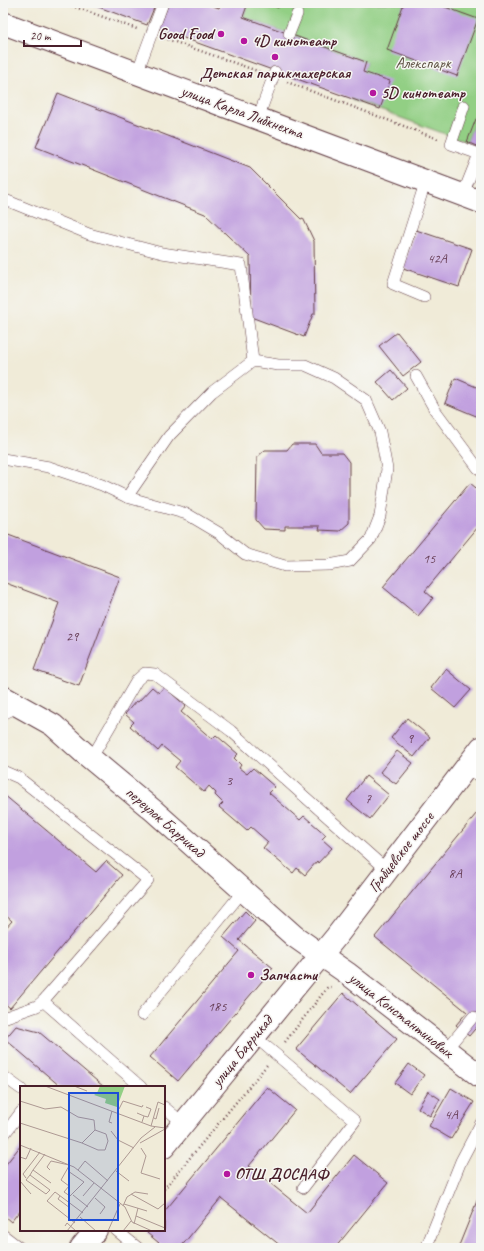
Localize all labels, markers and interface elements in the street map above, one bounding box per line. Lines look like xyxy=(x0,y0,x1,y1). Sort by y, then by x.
scale bar xyxy=(24,22,81,48)
place label: Good Food xyxy=(158,24,216,44)
text: 20 m xyxy=(30,28,52,44)
marker: Good Food xyxy=(216,29,226,39)
place label: 4D кинотеатр xyxy=(252,31,338,51)
marker: 4D кинотеатр xyxy=(239,36,249,46)
marker: Детская парикмахерская xyxy=(270,52,280,62)
park label: Алекспарк xyxy=(395,53,452,73)
place label: Детская парикмахерская xyxy=(200,63,352,83)
street label: улица Карла Либкнехта xyxy=(177,80,307,144)
place label: 5D кинотеатр xyxy=(381,83,466,103)
marker: 5D кинотеатр xyxy=(368,88,378,98)
house number: 42А xyxy=(427,250,448,267)
house number: 15 xyxy=(423,550,436,567)
house number: 29 xyxy=(66,628,80,645)
house number: 9 xyxy=(407,730,415,747)
house number: 3 xyxy=(226,772,234,789)
street label: переулок Баррикад xyxy=(121,782,210,863)
house number: 7 xyxy=(365,790,372,807)
street label: Грабцевское шоссе xyxy=(364,807,440,896)
house number: 8А xyxy=(448,865,463,882)
place label: Запчасти xyxy=(259,965,319,985)
street label: улица Константиновых xyxy=(344,967,458,1063)
marker: Запчасти xyxy=(246,970,256,980)
house number: 185 xyxy=(208,998,227,1015)
street label: улица Баррикад xyxy=(206,1010,278,1092)
inset map xyxy=(20,1086,165,1231)
house number: 4А xyxy=(444,1106,459,1123)
place label: ОТШ ДОСААФ xyxy=(235,1164,330,1184)
marker: ОТШ ДОСААФ xyxy=(222,1169,232,1179)

